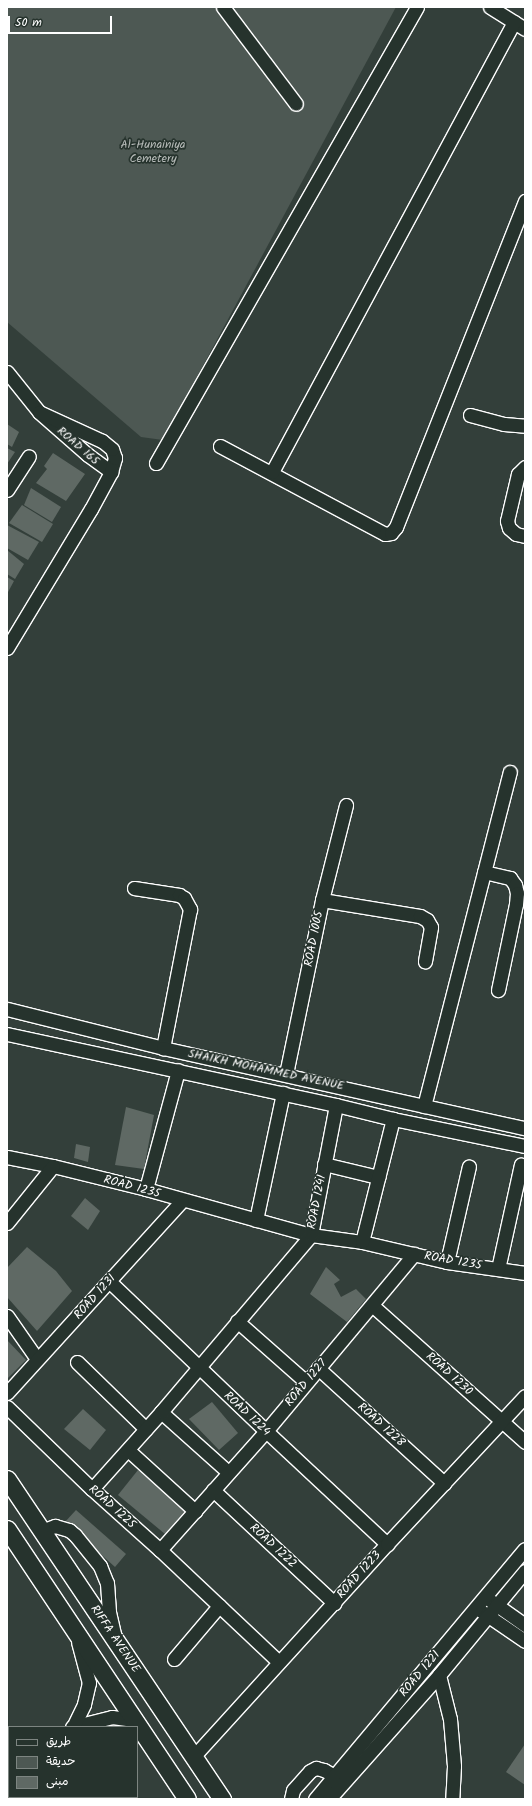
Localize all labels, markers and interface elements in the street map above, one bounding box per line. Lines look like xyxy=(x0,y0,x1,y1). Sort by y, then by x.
scale bar xyxy=(10,8,114,34)
text: 50 m xyxy=(15,13,42,32)
park label: Al-Hunainiya Cemetery xyxy=(121,138,185,166)
street label: ROAD 165 xyxy=(54,424,102,468)
street label: ROAD 1005 xyxy=(302,910,326,968)
street label: SHAIKH MOHAMMED AVENUE xyxy=(187,1046,345,1094)
street label: ROAD 1235 xyxy=(102,1173,162,1201)
street label: ROAD 1241 xyxy=(305,1173,329,1231)
street label: ROAD 1235 xyxy=(423,1249,483,1273)
street label: ROAD 1231 xyxy=(71,1272,119,1322)
street label: ROAD 1230 xyxy=(423,1349,475,1399)
street label: ROAD 1227 xyxy=(282,1356,330,1410)
street label: ROAD 1224 xyxy=(221,1389,273,1439)
street label: ROAD 1228 xyxy=(354,1400,408,1450)
street label: ROAD 1225 xyxy=(85,1482,139,1532)
street label: ROAD 1222 xyxy=(247,1521,299,1571)
street label: ROAD 1223 xyxy=(334,1548,384,1602)
street label: RIFFA AVENUE xyxy=(87,1602,143,1676)
street label: ROAD 1221 xyxy=(397,1648,443,1700)
legend xyxy=(8,1726,138,1798)
text: طريق xyxy=(46,1732,71,1751)
text: حديقة xyxy=(46,1752,75,1771)
text: مبنى xyxy=(46,1772,69,1791)

